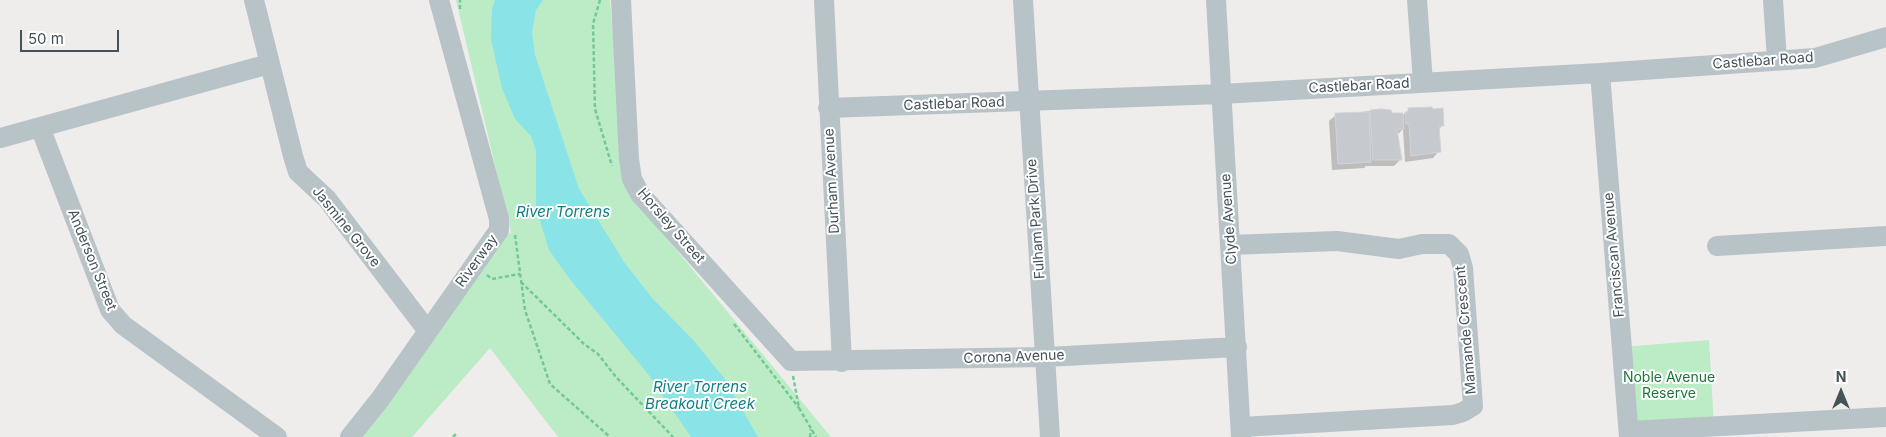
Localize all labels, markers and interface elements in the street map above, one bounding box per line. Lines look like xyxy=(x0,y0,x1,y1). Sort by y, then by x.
scale bar xyxy=(22,20,121,52)
text: 50 m xyxy=(28,29,64,48)
street label: Castlebar Road xyxy=(1712,49,1814,73)
street label: Castlebar Road xyxy=(1308,75,1410,97)
street label: Castlebar Road xyxy=(903,94,1005,114)
street label: Durham Avenue xyxy=(821,128,843,234)
street label: Fulham Park Drive xyxy=(1023,158,1049,280)
street label: Clyde Avenue xyxy=(1217,173,1241,265)
street label: Jasmine Grove xyxy=(308,183,384,271)
street label: Horsley Street xyxy=(634,185,708,267)
street label: Franciscan Avenue xyxy=(1600,192,1628,318)
water label: River Torrens xyxy=(516,203,610,221)
street label: Anderson Street xyxy=(64,207,120,313)
street label: Riverway xyxy=(452,232,502,290)
street label: Mamande Crescent xyxy=(1452,265,1480,395)
street label: Corona Avenue xyxy=(963,347,1065,367)
north arrow xyxy=(1816,367,1866,417)
text: N xyxy=(1836,368,1846,385)
park label: Noble Avenue Reserve xyxy=(1623,370,1715,402)
water label: River Torrens Breakout Creek xyxy=(645,378,755,413)

